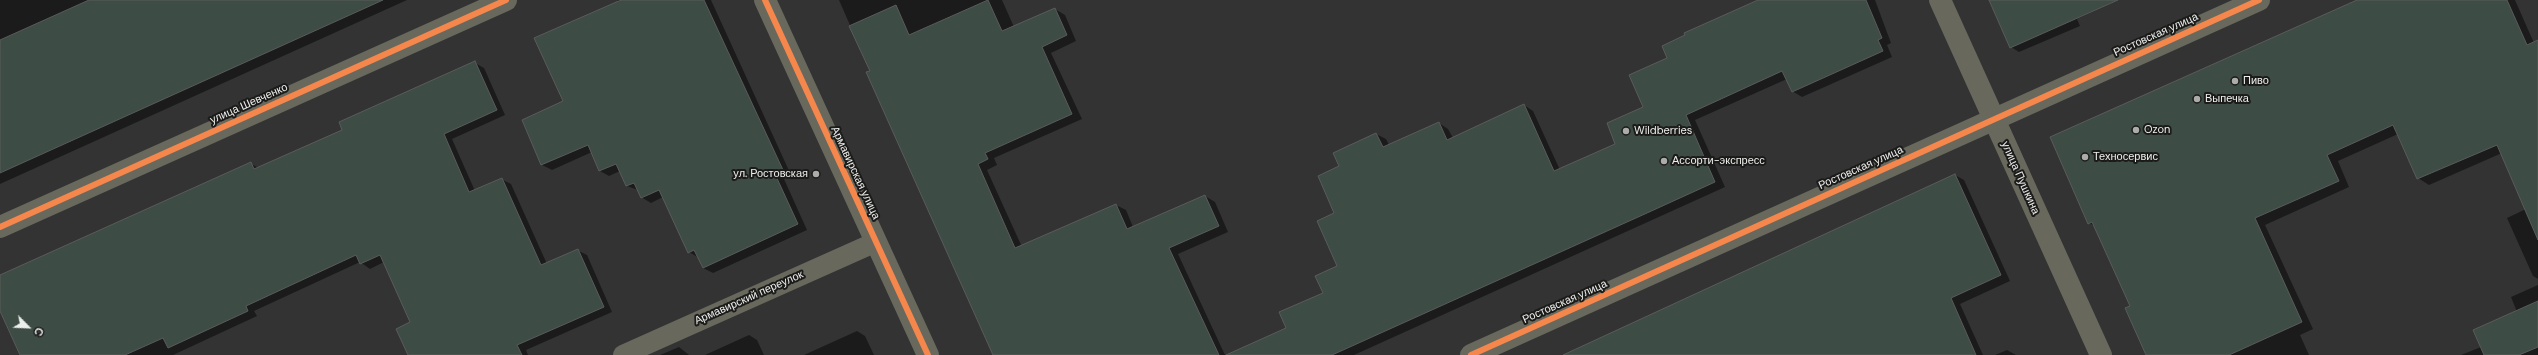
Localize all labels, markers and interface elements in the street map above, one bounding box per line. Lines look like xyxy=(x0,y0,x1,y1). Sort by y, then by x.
street label: Ростовская улица xyxy=(2112,10,2200,60)
place label: Пиво xyxy=(2243,74,2269,88)
marker: Пиво xyxy=(2230,76,2240,86)
street label: улица Шевченко xyxy=(208,81,290,127)
place label: Выпечка xyxy=(2205,92,2249,106)
marker: Выпечка xyxy=(2192,94,2202,104)
place label: Ozon xyxy=(2144,123,2170,137)
street label: Армавирская улица xyxy=(828,124,882,222)
place label: Wildberries xyxy=(1634,124,1692,138)
marker: Ozon xyxy=(2131,125,2141,135)
marker: Wildberries xyxy=(1621,126,1631,136)
street label: улица Пушкина xyxy=(1998,139,2042,217)
street label: Ростовская улица xyxy=(1817,143,1905,193)
place label: Техносервис xyxy=(2093,150,2158,164)
marker: Техносервис xyxy=(2080,152,2090,162)
place label: Ассорти-экспресс xyxy=(1672,154,1765,168)
marker: Ассорти-экспресс xyxy=(1659,156,1669,166)
place label: ул. Ростовская xyxy=(733,167,808,181)
marker: ул. Ростовская xyxy=(811,169,821,179)
street label: Армавирский переулок xyxy=(693,268,805,328)
street label: Ростовская улица xyxy=(1521,277,1609,327)
north arrow xyxy=(8,307,48,347)
text: С xyxy=(31,325,47,338)

